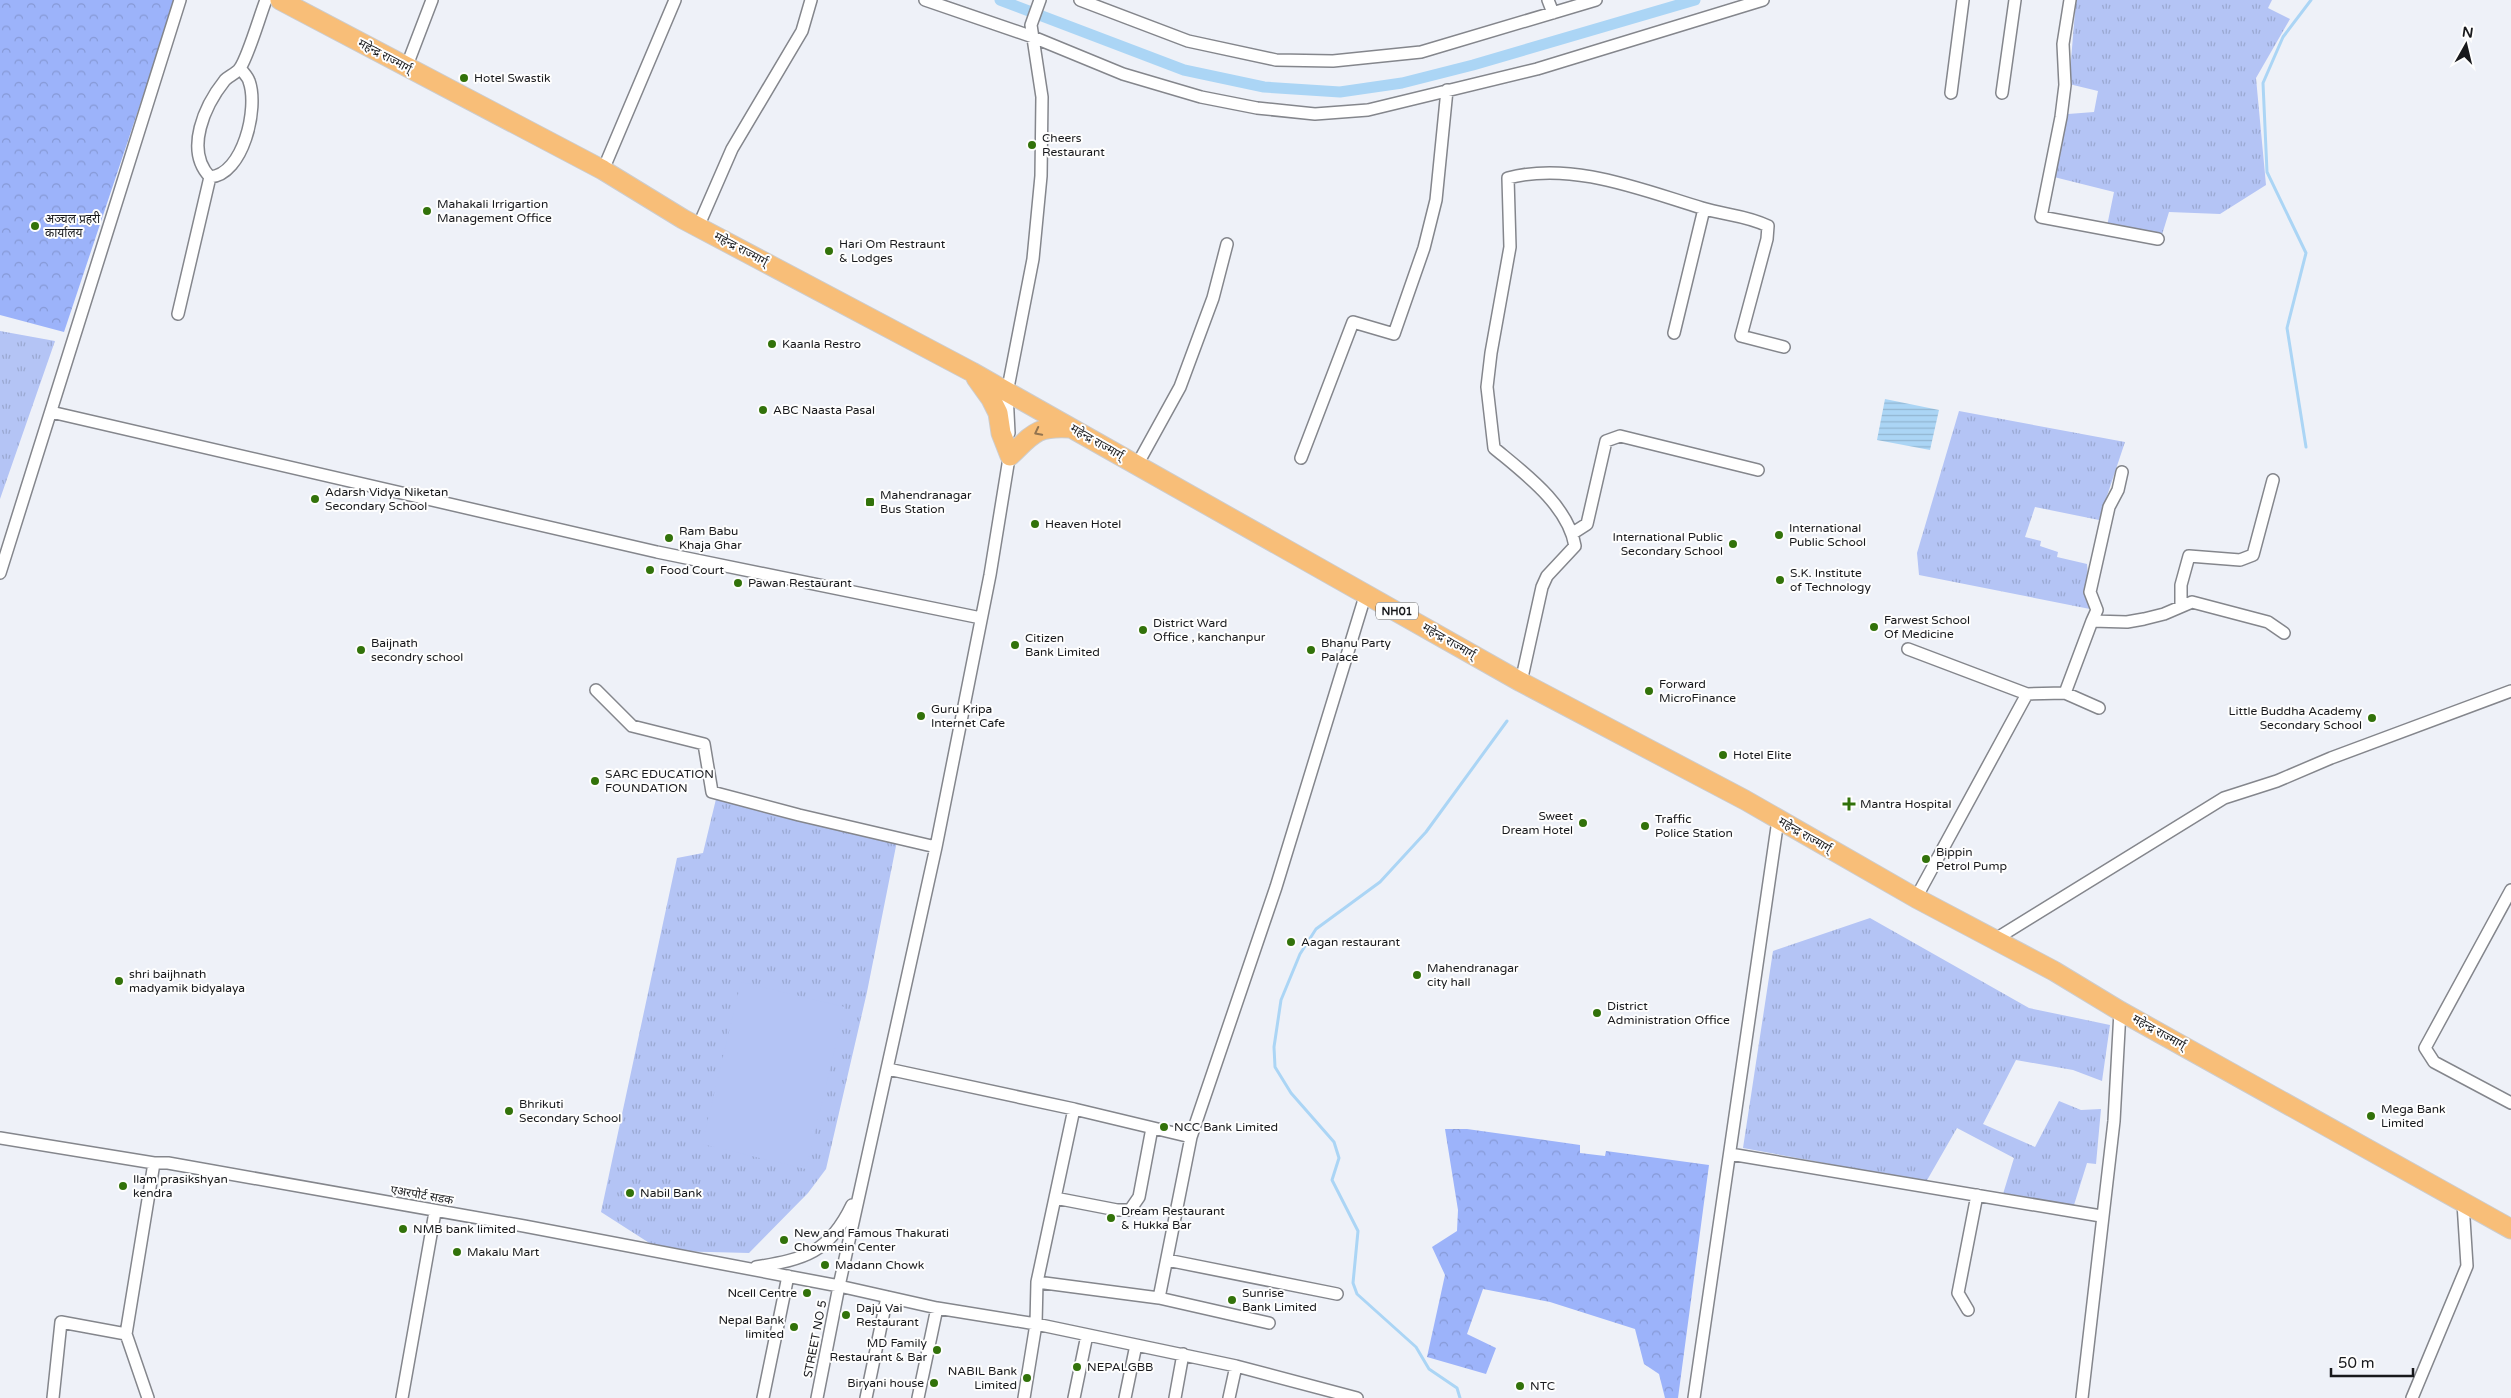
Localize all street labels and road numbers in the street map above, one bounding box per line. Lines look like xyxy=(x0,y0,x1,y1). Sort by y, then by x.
street label: महेन्द्र राज्मार्ग् xyxy=(356,35,416,77)
street label: महेन्द्र राज्मार्ग् xyxy=(712,228,772,270)
street label: महेन्द्र राज्मार्ग् xyxy=(1068,420,1128,464)
road number: NH01 xyxy=(1376,602,1418,620)
street label: महेन्द्र राज्मार्ग् xyxy=(1420,619,1480,663)
street label: महेन्द्र राज्मार्ग् xyxy=(1776,813,1836,857)
street label: महेन्द्र राज्मार्ग् xyxy=(2130,1011,2190,1053)
street label: एअरपोर्ट सडक xyxy=(389,1182,455,1208)
street label: STREET NO 5 xyxy=(801,1299,829,1379)

